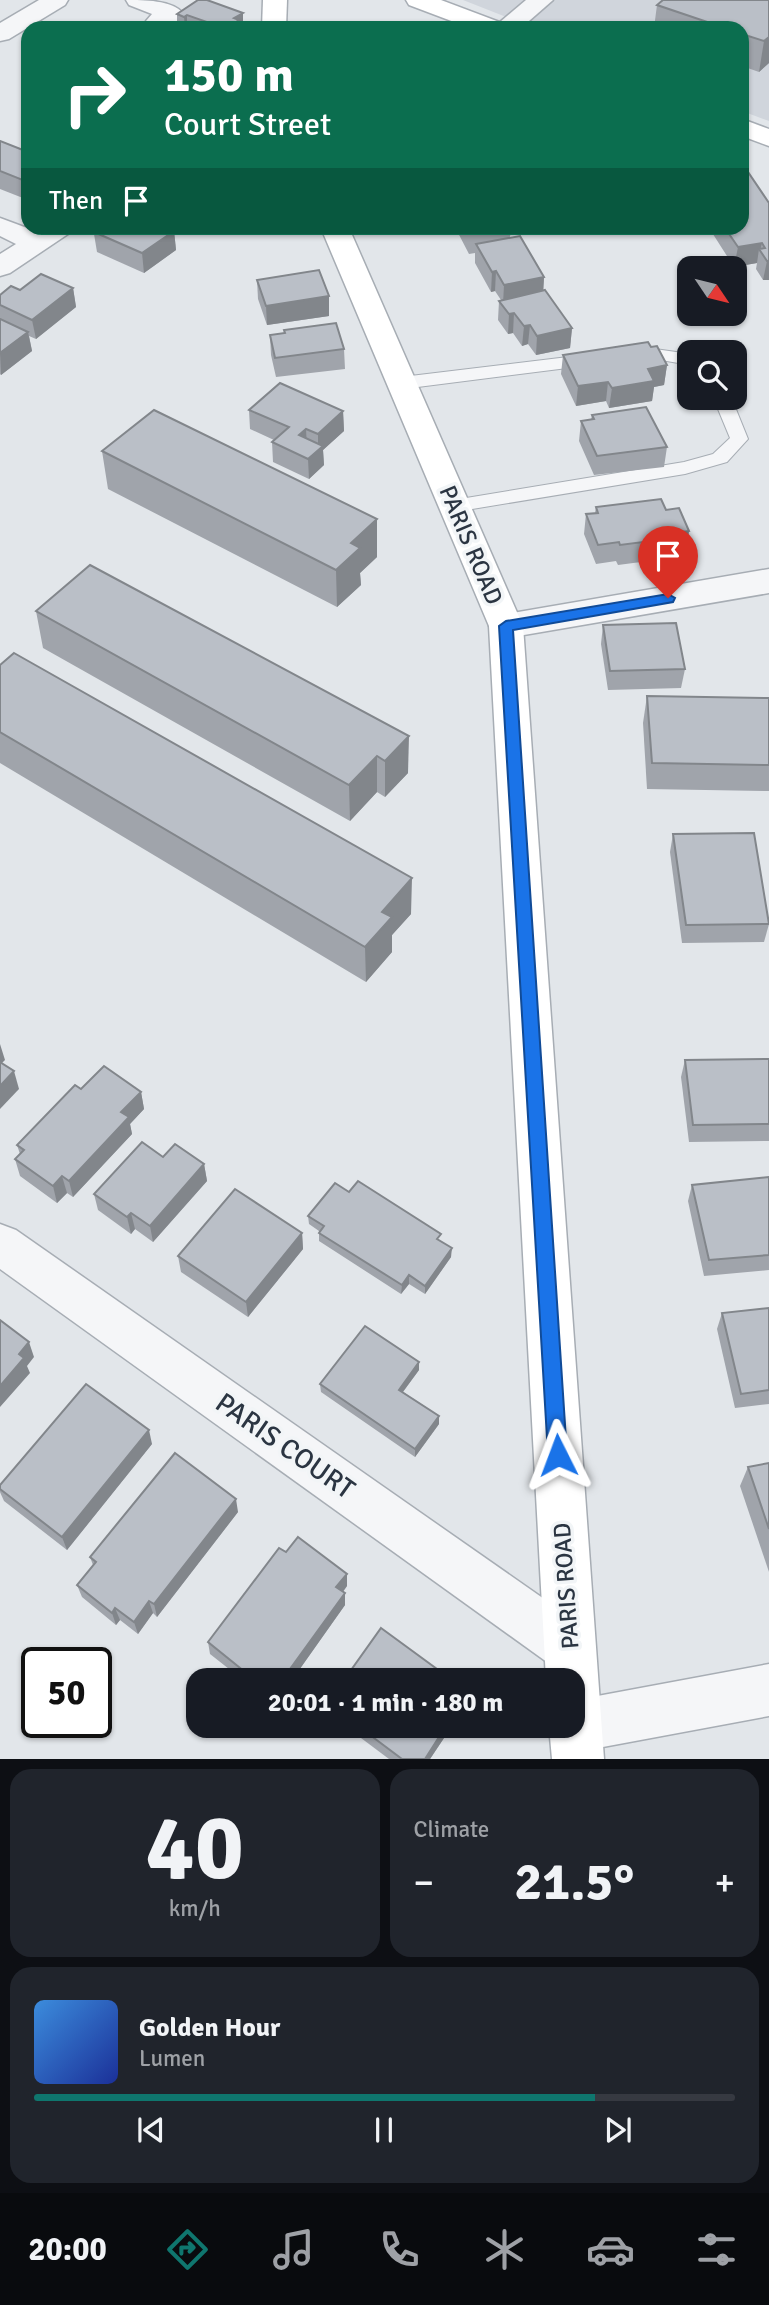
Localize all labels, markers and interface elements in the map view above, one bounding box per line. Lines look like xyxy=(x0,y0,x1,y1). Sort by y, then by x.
text: 150 m xyxy=(164,45,294,105)
icon: right xyxy=(49,49,140,140)
text: Court Street xyxy=(164,105,331,144)
icon: arrive xyxy=(117,182,155,220)
text: Then xyxy=(49,185,103,217)
north arrow xyxy=(677,256,747,326)
map controls xyxy=(677,256,747,410)
button: search xyxy=(677,340,747,410)
street label: PARIS ROAD xyxy=(432,481,510,609)
pin xyxy=(638,526,698,598)
icon: arrive xyxy=(649,537,687,575)
street label: PARIS COURT xyxy=(209,1386,361,1507)
position arrow xyxy=(521,1418,595,1492)
street label: PARIS ROAD xyxy=(547,1522,585,1650)
speed limit sign: 50 xyxy=(21,1647,112,1738)
text: 20:01 · 1 min · 180 m xyxy=(268,1687,503,1719)
text: 40 xyxy=(146,1792,244,1905)
text: Climate xyxy=(414,1815,489,1844)
text: 21.5° xyxy=(514,1850,634,1914)
text: − xyxy=(414,1859,434,1906)
text: + xyxy=(714,1859,735,1906)
text: km/h xyxy=(169,1894,221,1923)
text: Golden Hour xyxy=(139,2012,280,2044)
text: Lumen xyxy=(139,2044,205,2073)
icon: previous xyxy=(132,2111,170,2149)
icon: pause xyxy=(365,2111,403,2149)
icon: next xyxy=(599,2111,637,2149)
icon: directions xyxy=(163,2225,212,2274)
icon: music xyxy=(269,2225,318,2274)
icon: phone xyxy=(375,2225,424,2274)
icon: climate xyxy=(480,2225,529,2274)
icon: car xyxy=(586,2225,635,2274)
icon: filters xyxy=(692,2225,741,2274)
text: 20:00 xyxy=(28,2230,107,2269)

